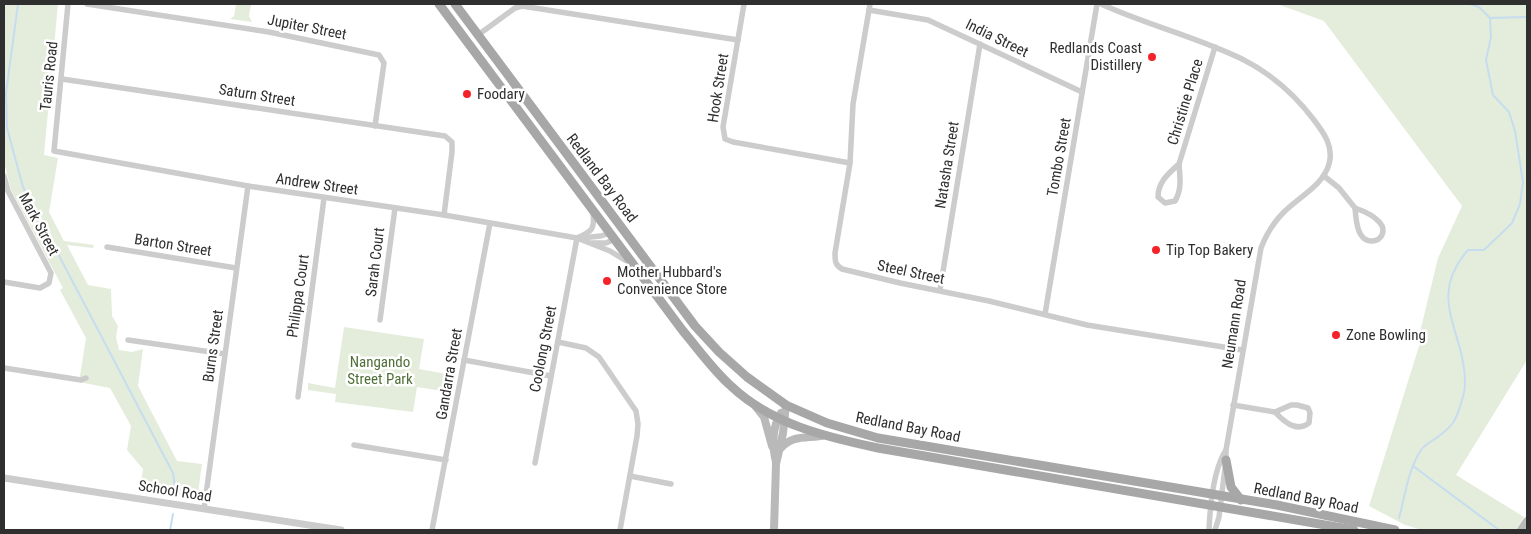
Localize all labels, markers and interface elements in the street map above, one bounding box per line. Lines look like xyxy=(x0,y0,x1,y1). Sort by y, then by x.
street label: Jupiter Street xyxy=(266,11,348,43)
street label: India Street xyxy=(963,15,1031,61)
place label: Redlands Coast Distillery xyxy=(1049,39,1142,74)
street label: Tauris Road xyxy=(36,40,62,112)
marker: Redlands Coast Distillery xyxy=(1146,51,1158,63)
street label: Hook Street xyxy=(704,52,732,124)
street label: Christine Place xyxy=(1163,57,1207,147)
street label: Saturn Street xyxy=(218,80,296,110)
place label: Foodary xyxy=(477,85,525,103)
marker: Foodary xyxy=(461,88,473,100)
street label: Tombo Street xyxy=(1043,116,1075,198)
street label: Natasha Street xyxy=(931,120,963,210)
street label: Redland Bay Road xyxy=(563,130,641,226)
street label: Andrew Street xyxy=(275,169,359,199)
street label: Mark Street xyxy=(15,190,63,258)
street label: Sarah Court xyxy=(362,226,388,298)
street label: Barton Street xyxy=(133,230,213,260)
place label: Tip Top Bakery xyxy=(1166,241,1253,259)
marker: Tip Top Bakery xyxy=(1150,244,1162,256)
street label: Philippa Court xyxy=(283,253,313,339)
street label: Steel Street xyxy=(876,256,946,288)
place label: Mother Hubbard's Convenience Store xyxy=(617,263,727,298)
marker: Mother Hubbard's Convenience Store xyxy=(601,275,613,287)
street label: Neumann Road xyxy=(1218,278,1250,370)
street label: Coolong Street xyxy=(526,304,560,394)
street label: Burns Street xyxy=(199,309,227,383)
place label: Zone Bowling xyxy=(1346,326,1426,344)
street label: Gandarra Street xyxy=(432,327,466,421)
marker: Zone Bowling xyxy=(1330,329,1342,341)
park label: Nangando Street Park xyxy=(347,353,413,388)
street label: Redland Bay Road xyxy=(854,408,962,446)
street label: School Road xyxy=(137,476,213,506)
street label: Redland Bay Road xyxy=(1252,479,1360,517)

